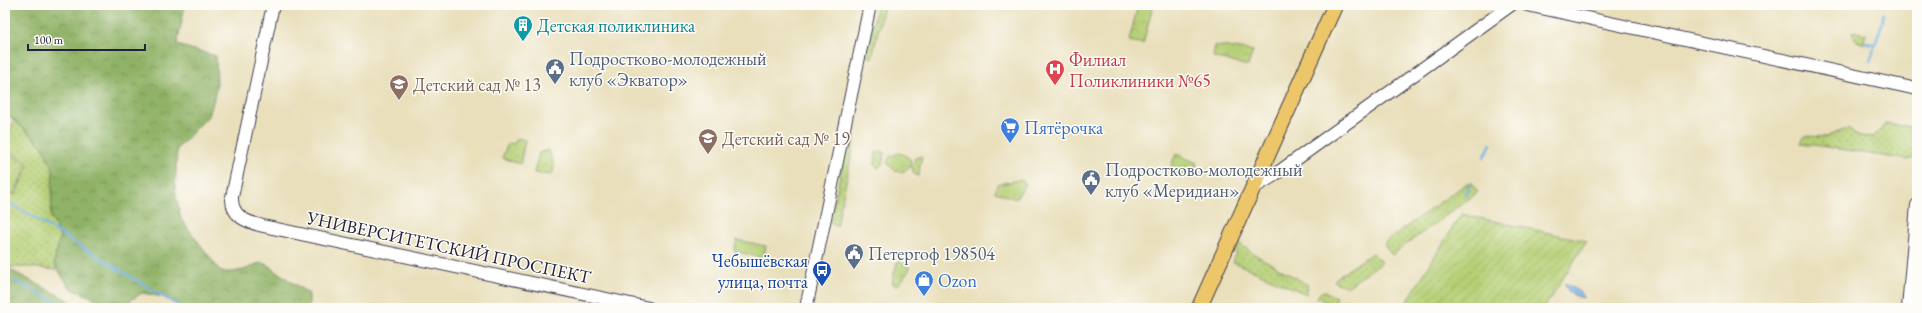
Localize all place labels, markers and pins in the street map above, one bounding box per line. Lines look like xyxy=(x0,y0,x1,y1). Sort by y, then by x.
building icon: Детская поликлиника xyxy=(512,14,534,42)
place label: Детская поликлиника xyxy=(537,14,696,37)
place label: Подростково-молодежный клуб «Экватор» xyxy=(569,47,767,91)
place label: Филиал Поликлиники №65 xyxy=(1069,48,1211,92)
public building icon: Подростково-молодежный клуб «Экватор» xyxy=(544,57,566,85)
hospital icon: Филиал Поликлиники №65 xyxy=(1044,58,1066,86)
school or university icon: Детский сад № 13 xyxy=(388,73,410,101)
place label: Детский сад № 13 xyxy=(413,73,541,96)
supermarket icon: Пятёрочка xyxy=(999,116,1021,144)
place label: Пятёрочка xyxy=(1024,116,1104,139)
school or university icon: Детский сад № 19 xyxy=(697,127,719,155)
place label: Детский сад № 19 xyxy=(722,127,850,150)
place label: Подростково-молодежный клуб «Меридиан» xyxy=(1105,158,1303,202)
public building icon: Подростково-молодежный клуб «Меридиан» xyxy=(1080,168,1102,196)
public building icon: Петергоф 198504 xyxy=(843,242,865,270)
place label: Петергоф 198504 xyxy=(868,242,995,265)
place label: Чебышёвская улица, почта xyxy=(712,249,809,293)
bus stop icon: Чебышёвская улица, почта xyxy=(811,259,833,287)
shop icon: Ozon xyxy=(913,269,935,297)
place label: Ozon xyxy=(938,269,977,292)

